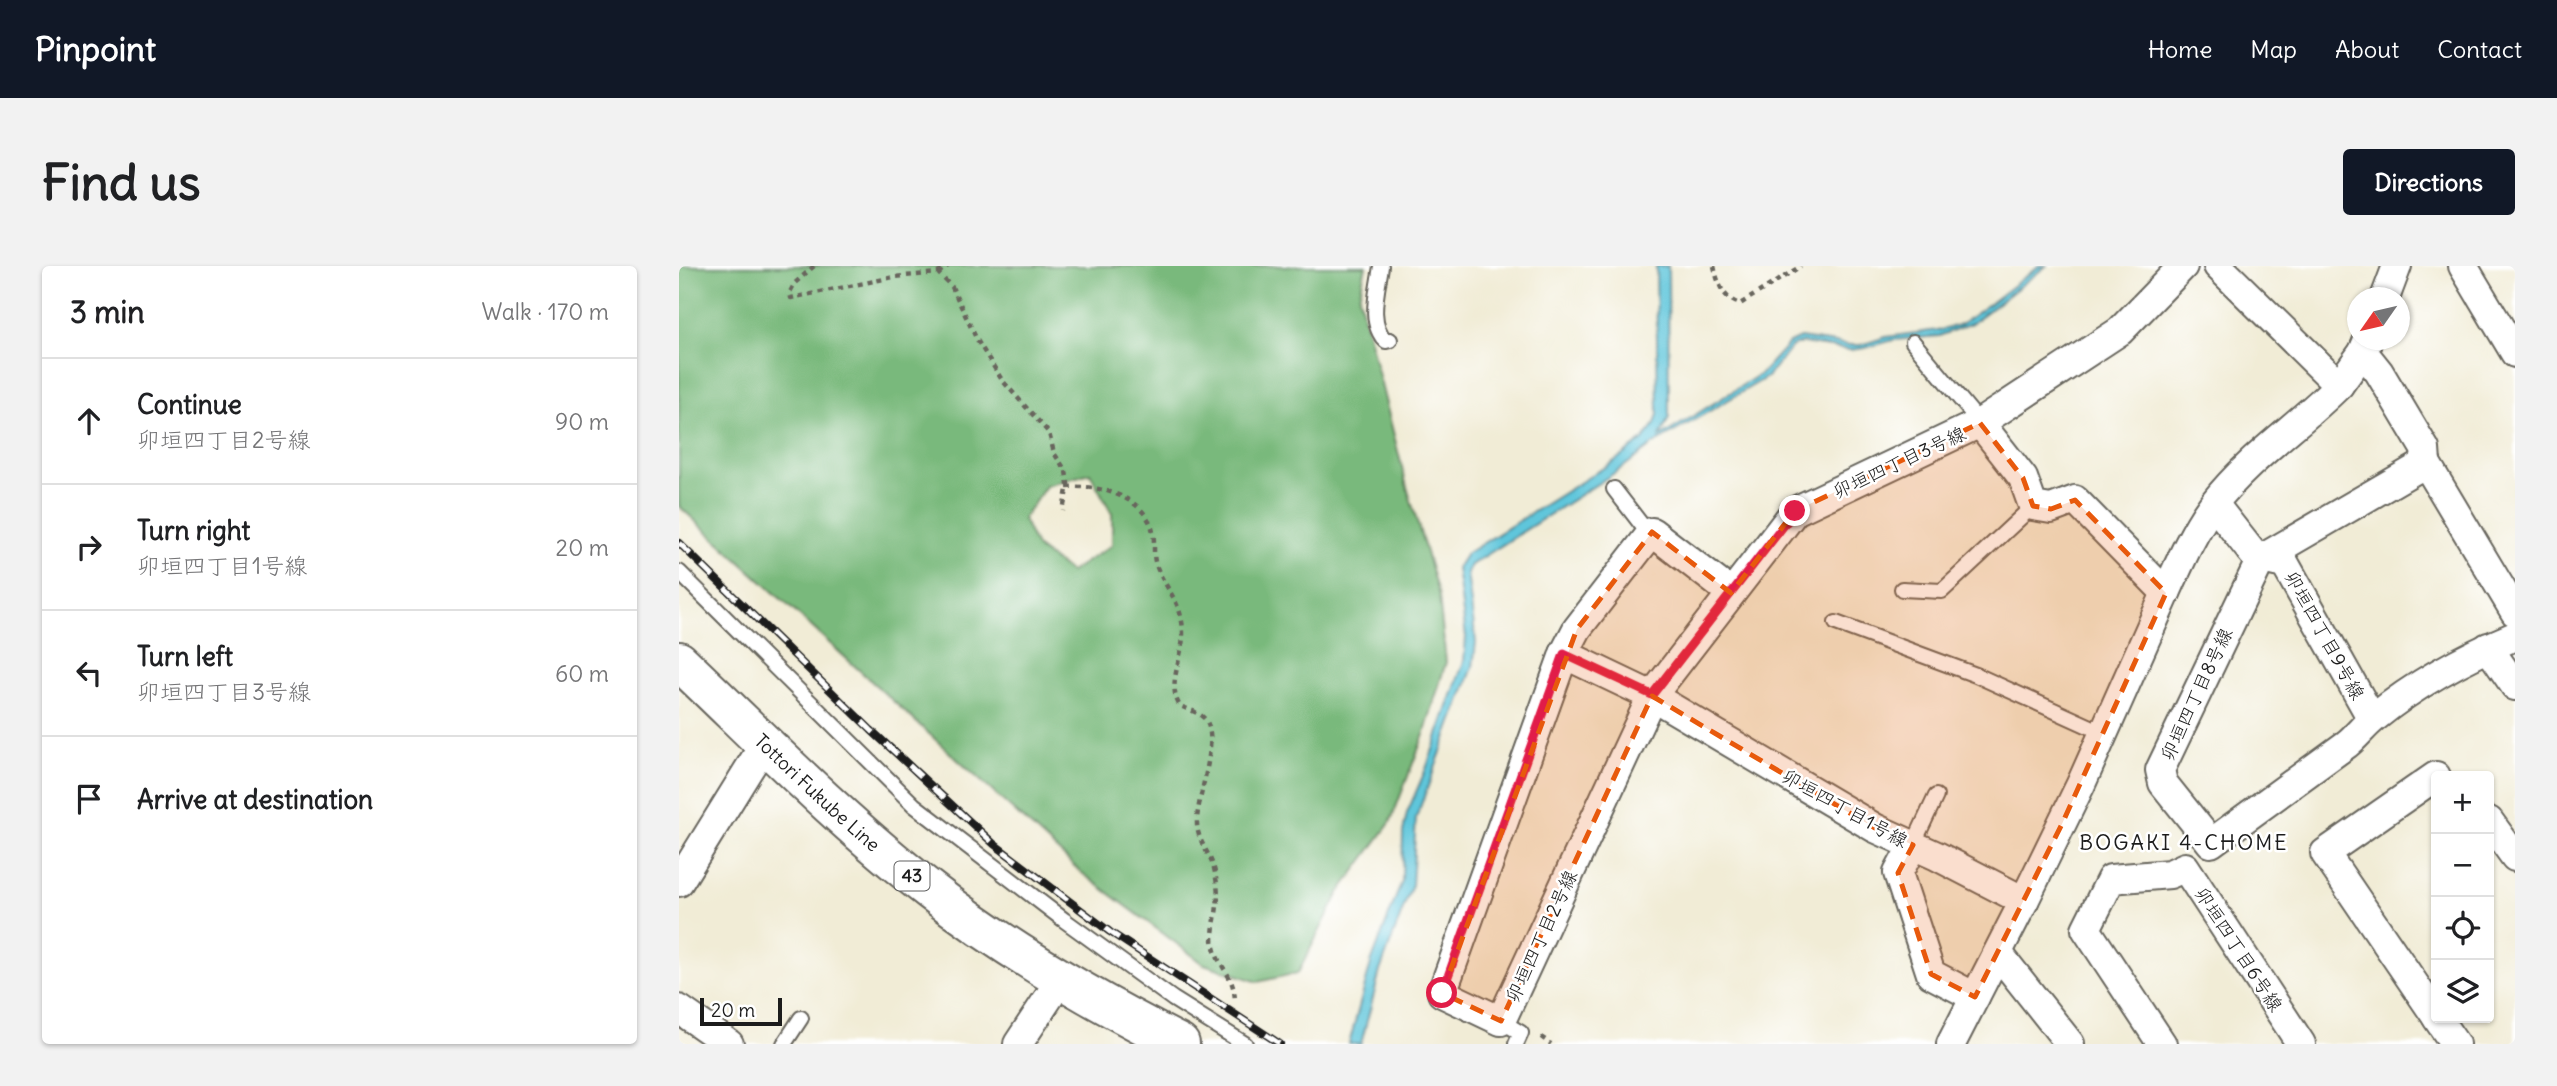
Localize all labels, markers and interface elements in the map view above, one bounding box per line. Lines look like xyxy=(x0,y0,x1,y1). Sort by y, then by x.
text: Pinpoint xyxy=(35,28,156,70)
text: Home xyxy=(2148,34,2212,64)
text: Map xyxy=(2250,34,2297,64)
text: About xyxy=(2335,34,2399,64)
text: Contact xyxy=(2437,34,2522,64)
button: Directions xyxy=(2343,149,2515,215)
text: Find us xyxy=(42,152,200,213)
north arrow xyxy=(2347,287,2410,350)
text: 3 min xyxy=(70,293,145,331)
text: Walk · 170 m xyxy=(482,297,609,326)
text: Continue xyxy=(137,388,242,421)
icon: ahead xyxy=(70,402,108,440)
text: 90 m xyxy=(555,407,609,436)
street label: 卯垣四丁目3号線 xyxy=(1829,421,1969,503)
text: 卯垣四丁目2号線 xyxy=(137,425,311,454)
route end xyxy=(1779,495,1810,526)
text: Turn right xyxy=(137,514,250,547)
icon: right xyxy=(70,528,108,566)
text: 20 m xyxy=(556,533,609,562)
text: 卯垣四丁目1号線 xyxy=(137,551,307,580)
street label: 卯垣四丁目9号線 xyxy=(2280,566,2370,704)
street label: 卯垣四丁目8号線 xyxy=(2155,624,2237,764)
text: Turn left xyxy=(137,640,233,673)
icon: left xyxy=(70,654,108,692)
text: 60 m xyxy=(555,659,609,688)
text: 卯垣四丁目3号線 xyxy=(137,677,311,706)
street label: Tottori Fukube Line xyxy=(750,729,885,857)
street label: 卯垣四丁目1号線 xyxy=(1778,763,1912,853)
map controls xyxy=(2431,771,2494,1023)
button: + xyxy=(2431,771,2494,834)
icon: arrive xyxy=(70,780,108,818)
text: Arrive at destination xyxy=(137,783,373,816)
district label: BOGAKI 4-CHOME xyxy=(2079,829,2289,856)
button: − xyxy=(2431,834,2494,897)
road number: 43 xyxy=(895,862,929,890)
street label: 卯垣四丁目2号線 xyxy=(1500,866,1582,1006)
street label: 卯垣四丁目6号線 xyxy=(2190,882,2288,1016)
button: locate xyxy=(2431,897,2494,960)
button: layers xyxy=(2431,960,2494,1023)
route start xyxy=(1426,977,1457,1008)
scale bar xyxy=(700,995,782,1027)
text: 20 m xyxy=(711,998,755,1022)

